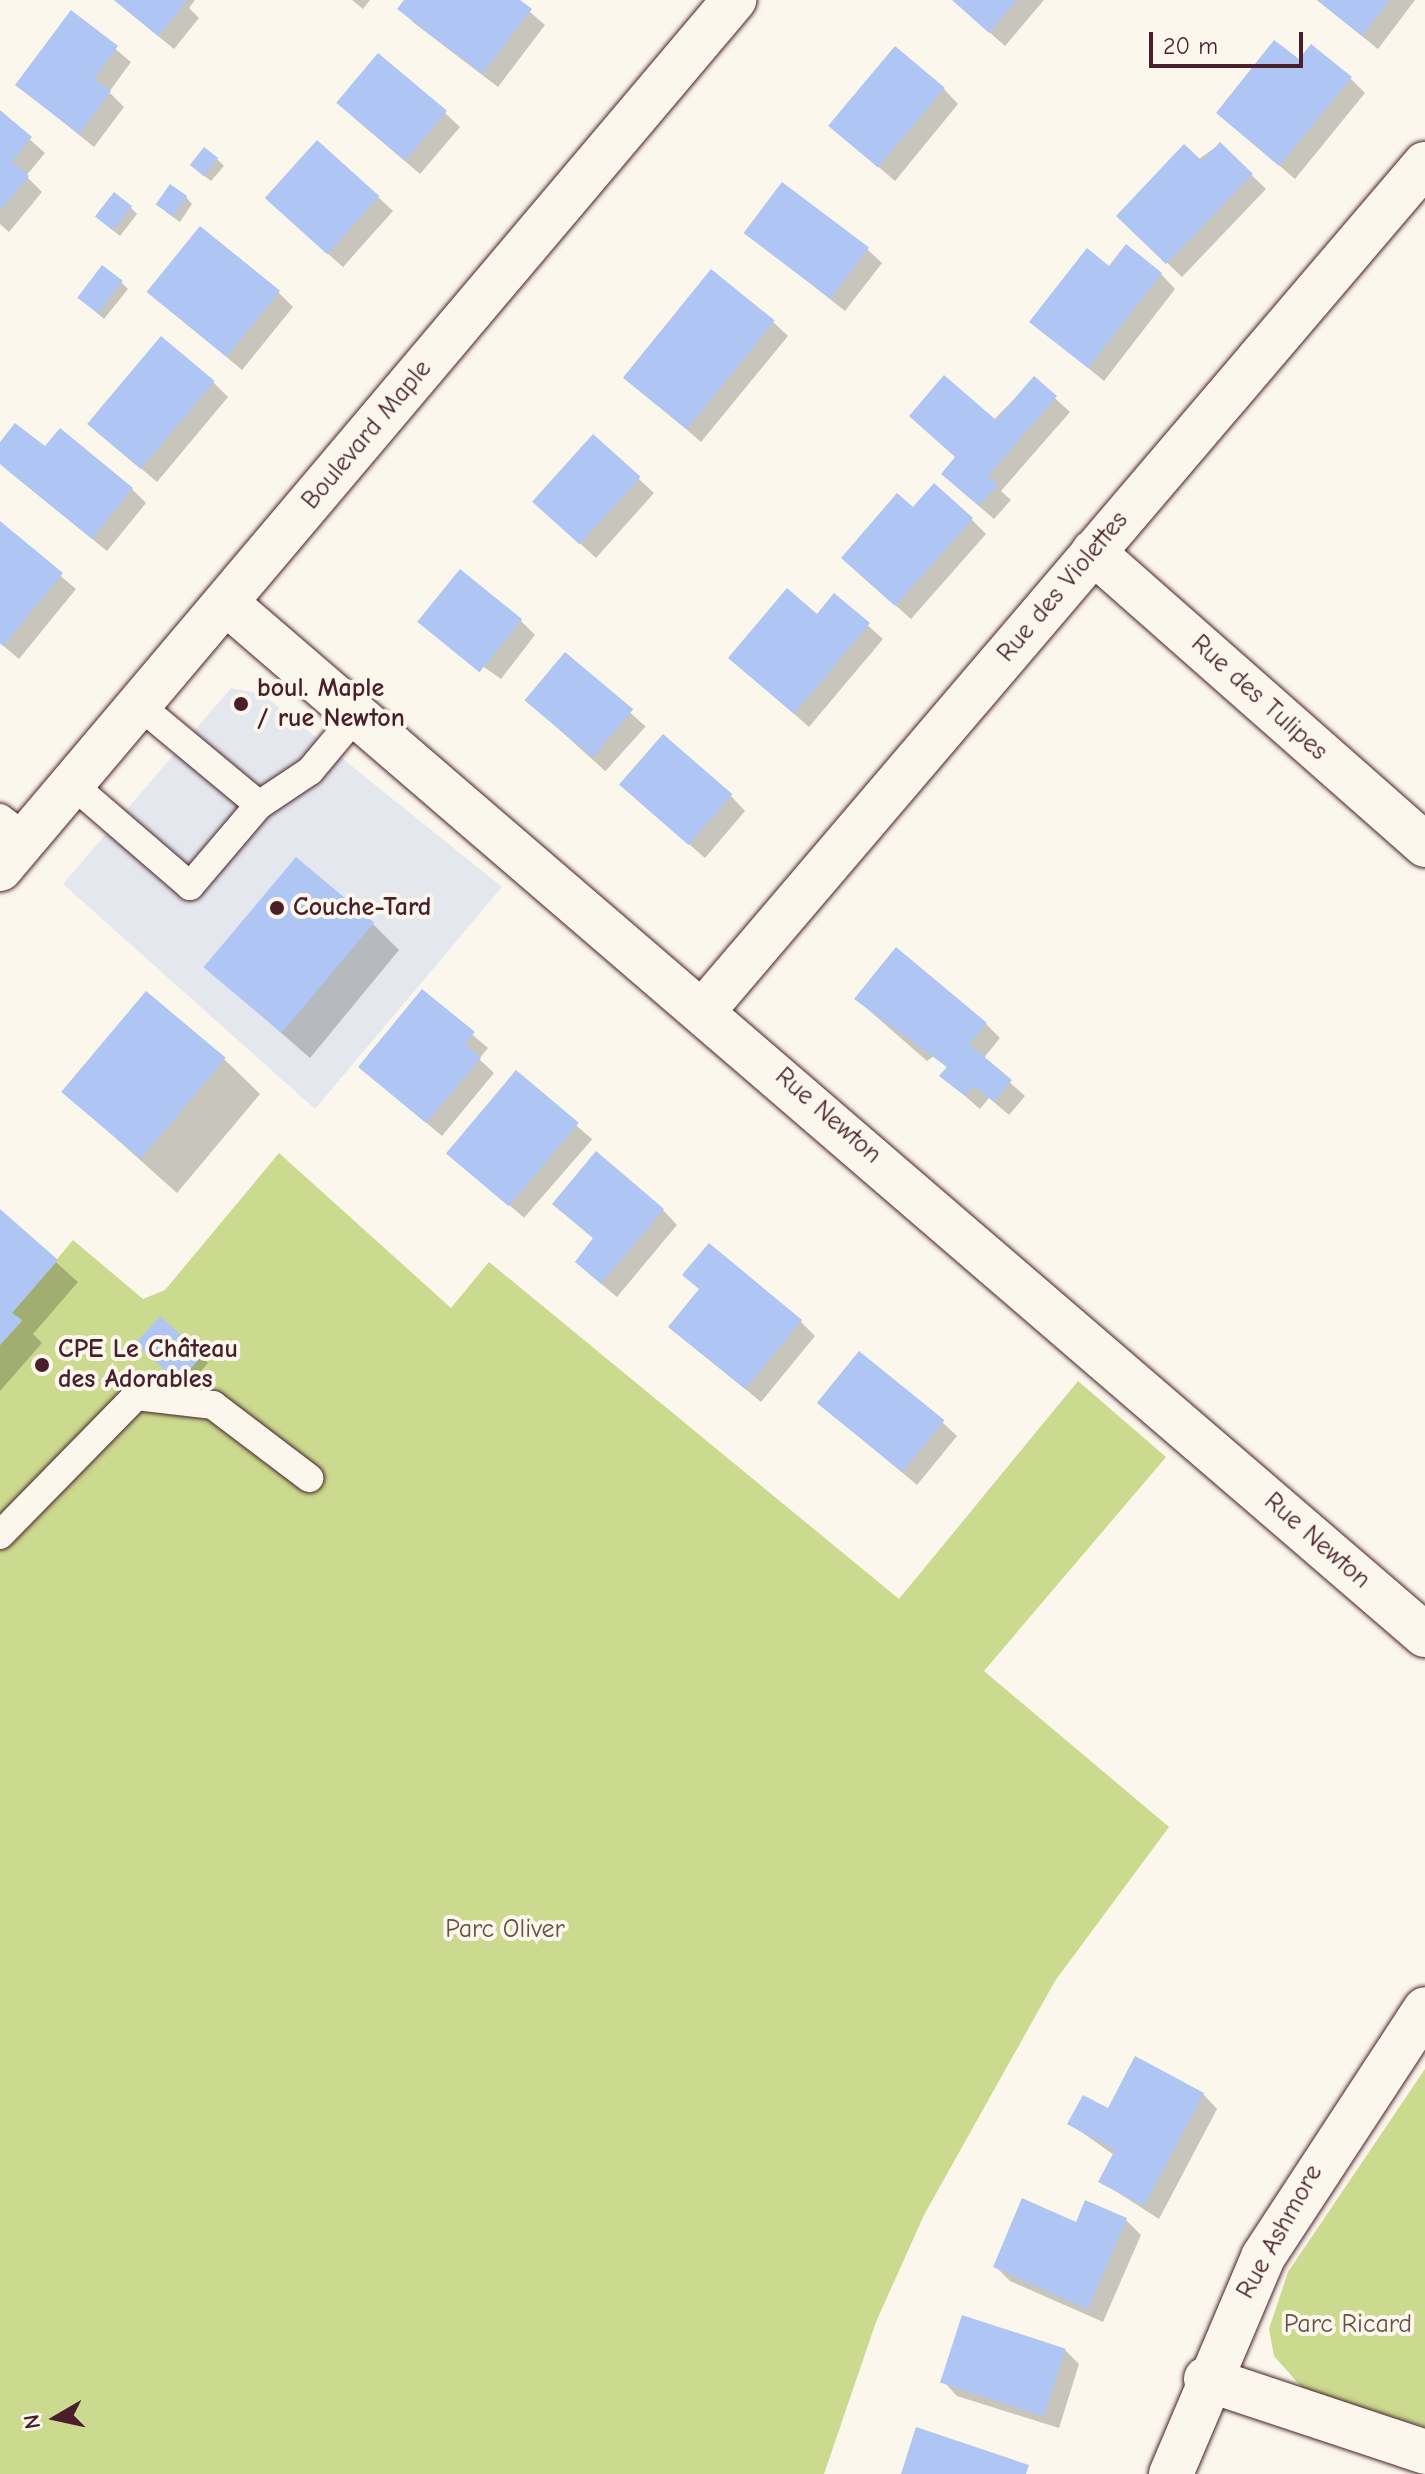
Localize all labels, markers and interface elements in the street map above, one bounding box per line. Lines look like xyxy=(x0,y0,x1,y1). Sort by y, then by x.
scale bar xyxy=(1153,16,1307,66)
text: 20 m xyxy=(1163,32,1218,60)
street label: Boulevard Maple xyxy=(295,354,439,516)
street label: Rue des Violettes xyxy=(991,505,1135,669)
street label: Rue des Tulipes xyxy=(1184,629,1334,767)
place label: boul. Maple / rue Newton xyxy=(257,673,405,734)
marker: boul. Maple / rue Newton xyxy=(232,695,250,713)
place label: Couche-Tard xyxy=(293,892,431,924)
marker: Couche-Tard xyxy=(268,899,286,917)
street label: Rue Newton xyxy=(768,1061,888,1171)
place label: CPE Le Château des Adorables xyxy=(58,1334,238,1396)
marker: CPE Le Château des Adorables xyxy=(33,1356,51,1374)
street label: Rue Newton xyxy=(1257,1486,1377,1596)
park label: Parc Oliver xyxy=(445,1914,565,1946)
street label: Rue Ashmore xyxy=(1230,2160,1330,2304)
park label: Parc Ricard xyxy=(1284,2309,1412,2341)
north arrow xyxy=(16,2378,96,2458)
text: N xyxy=(18,2413,46,2431)

